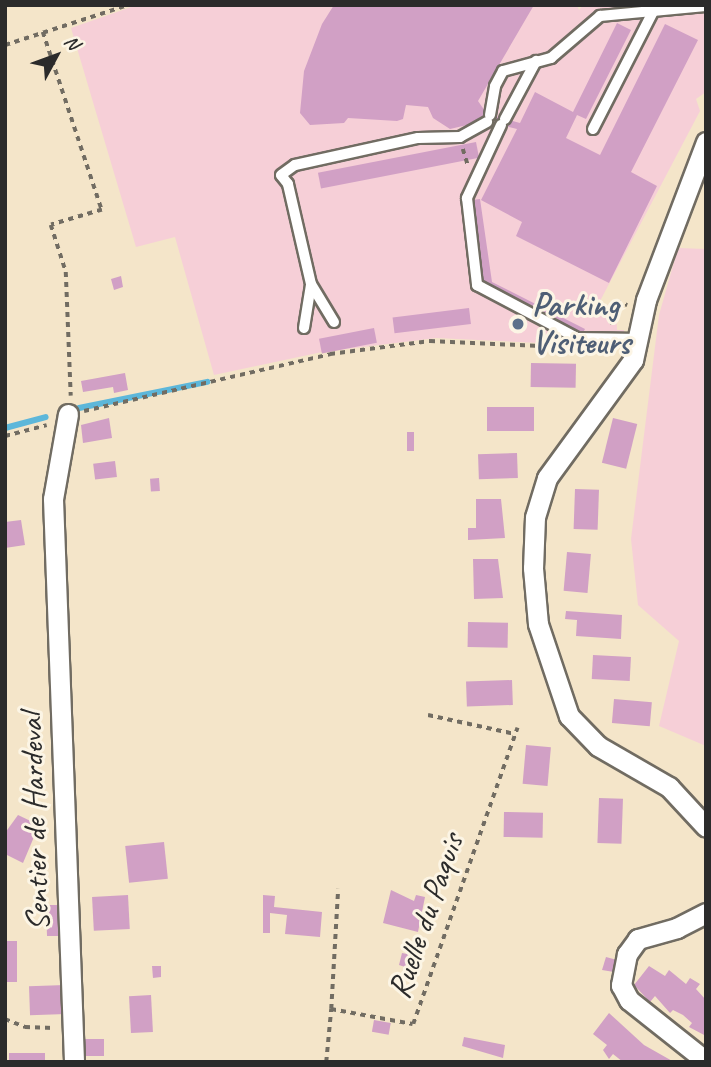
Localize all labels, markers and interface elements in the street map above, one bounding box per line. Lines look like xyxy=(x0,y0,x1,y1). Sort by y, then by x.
north arrow xyxy=(21,21,91,91)
text: N xyxy=(59,30,85,55)
place label: Parking Visiteurs xyxy=(532,285,630,363)
marker: Parking Visiteurs xyxy=(510,316,526,332)
street label: Sentier de Hardeval xyxy=(11,712,59,932)
street label: Ruelle du Paquis xyxy=(379,828,473,1004)

